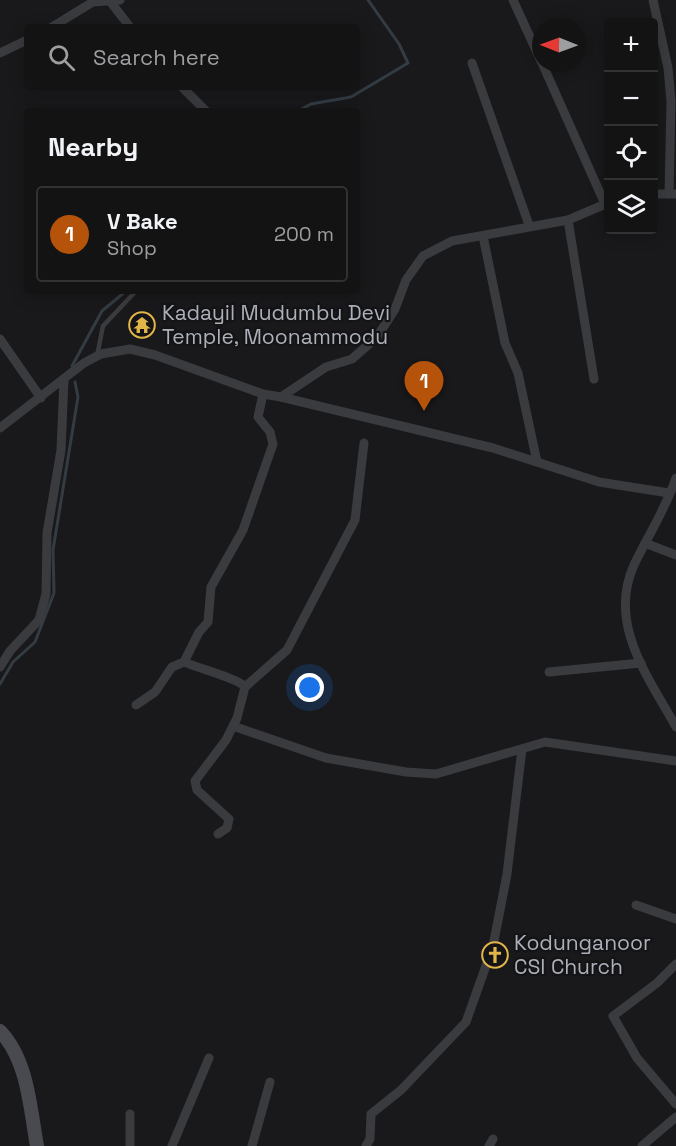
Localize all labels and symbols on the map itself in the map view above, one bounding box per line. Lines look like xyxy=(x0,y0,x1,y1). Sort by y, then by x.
north arrow xyxy=(532,18,586,72)
place label: Kadayil Mudumbu Devi Temple, Moonammodu xyxy=(162,299,390,350)
temple icon: Kadayil Mudumbu Devi Temple, Moonammodu xyxy=(127,310,157,340)
pin: 1 xyxy=(404,362,444,411)
your location xyxy=(295,673,324,702)
place label: Kodunganoor CSI Church xyxy=(514,929,651,980)
church icon: Kodunganoor CSI Church xyxy=(480,940,510,970)

